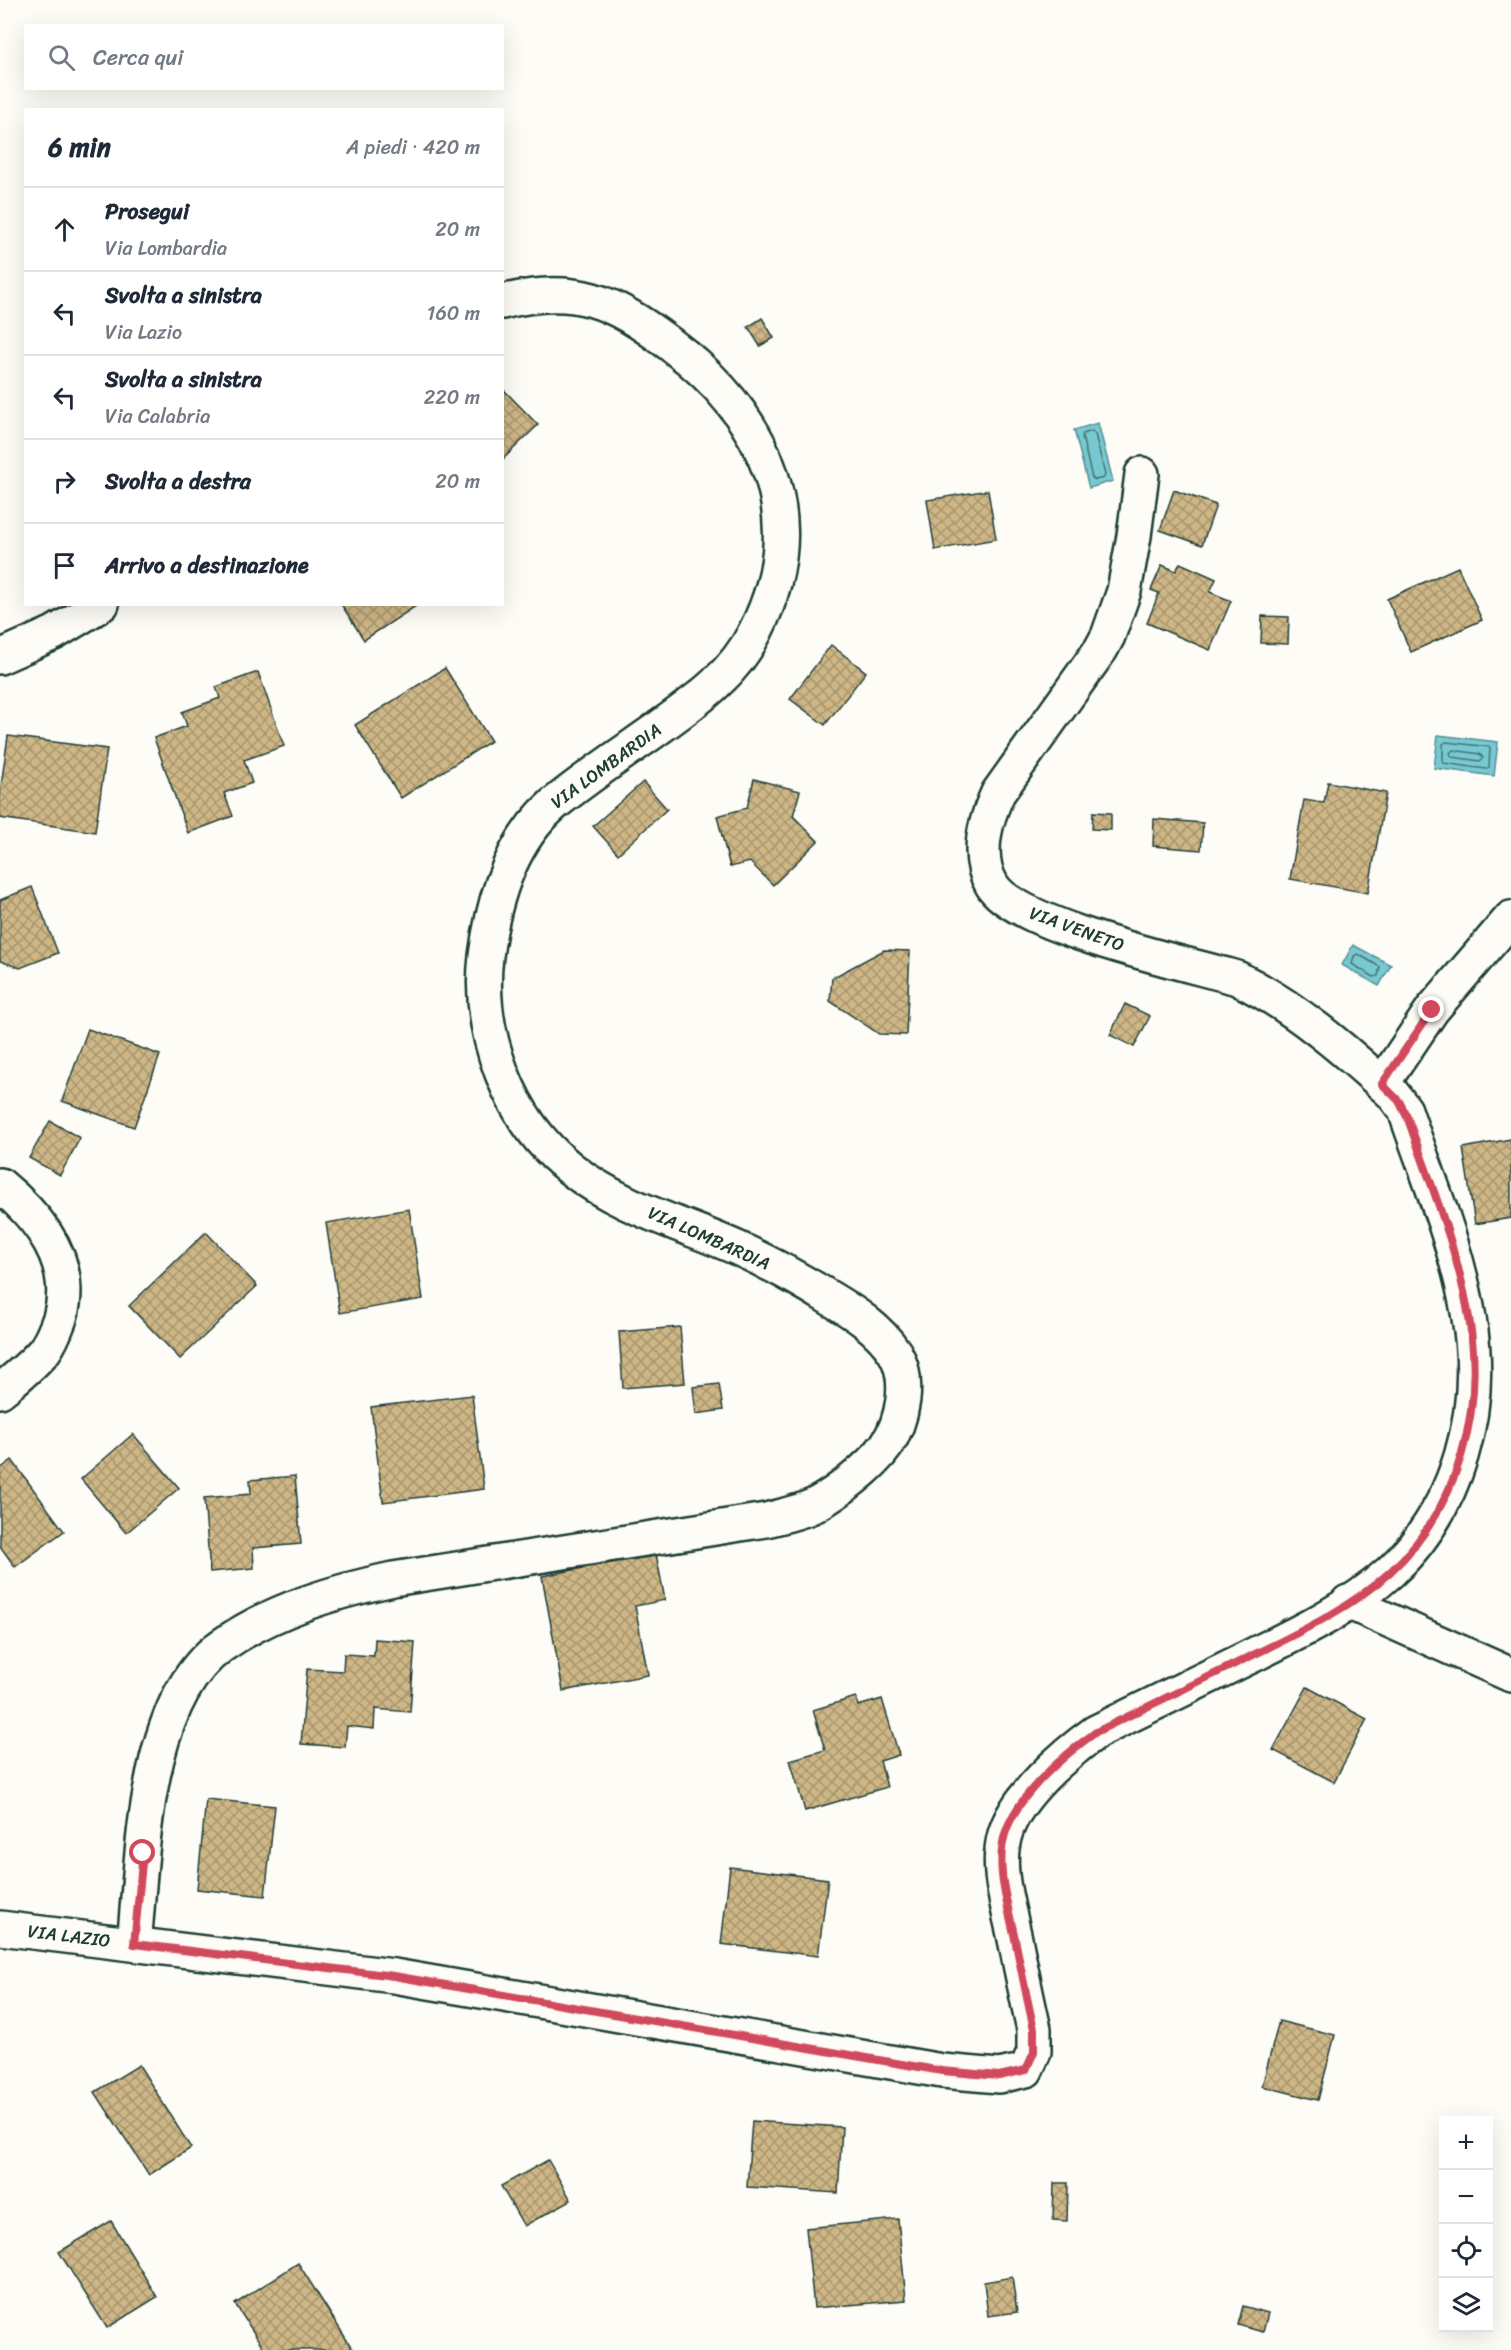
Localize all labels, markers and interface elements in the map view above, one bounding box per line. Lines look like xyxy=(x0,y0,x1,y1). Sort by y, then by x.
search box xyxy=(24,24,504,90)
text: Cerca qui xyxy=(93,38,183,77)
icon: search xyxy=(45,41,78,74)
text: 6 min xyxy=(48,124,111,170)
text: A piedi · 420 m xyxy=(346,130,480,165)
text: Prosegui xyxy=(105,192,189,231)
text: 20 m xyxy=(435,212,480,247)
icon: ahead xyxy=(48,213,81,246)
text: Via Lombardia xyxy=(105,231,227,266)
text: Svolta a sinistra xyxy=(105,276,262,315)
text: 160 m xyxy=(427,296,480,331)
icon: left xyxy=(48,297,81,330)
text: Via Lazio xyxy=(105,315,182,350)
text: Svolta a sinistra xyxy=(105,360,262,399)
text: 220 m xyxy=(424,380,480,415)
icon: left xyxy=(48,381,81,414)
text: Via Calabria xyxy=(105,399,210,434)
text: Svolta a destra xyxy=(105,462,251,501)
text: 20 m xyxy=(435,464,480,499)
icon: right xyxy=(48,465,81,498)
text: Arrivo a destinazione xyxy=(105,546,309,585)
icon: arrive xyxy=(48,549,81,582)
street label: VIA LOMBARDIA xyxy=(544,715,668,817)
street label: VIA VENETO xyxy=(1025,897,1129,961)
route end xyxy=(1418,996,1444,1022)
street label: VIA LOMBARDIA xyxy=(643,1197,775,1279)
route start xyxy=(129,1839,155,1865)
street label: VIA LAZIO xyxy=(26,1915,112,1957)
map controls xyxy=(1439,2116,1493,2332)
button: + xyxy=(1439,2116,1493,2170)
button: − xyxy=(1439,2170,1493,2224)
button: locate xyxy=(1439,2224,1493,2278)
button: layers xyxy=(1439,2278,1493,2332)

